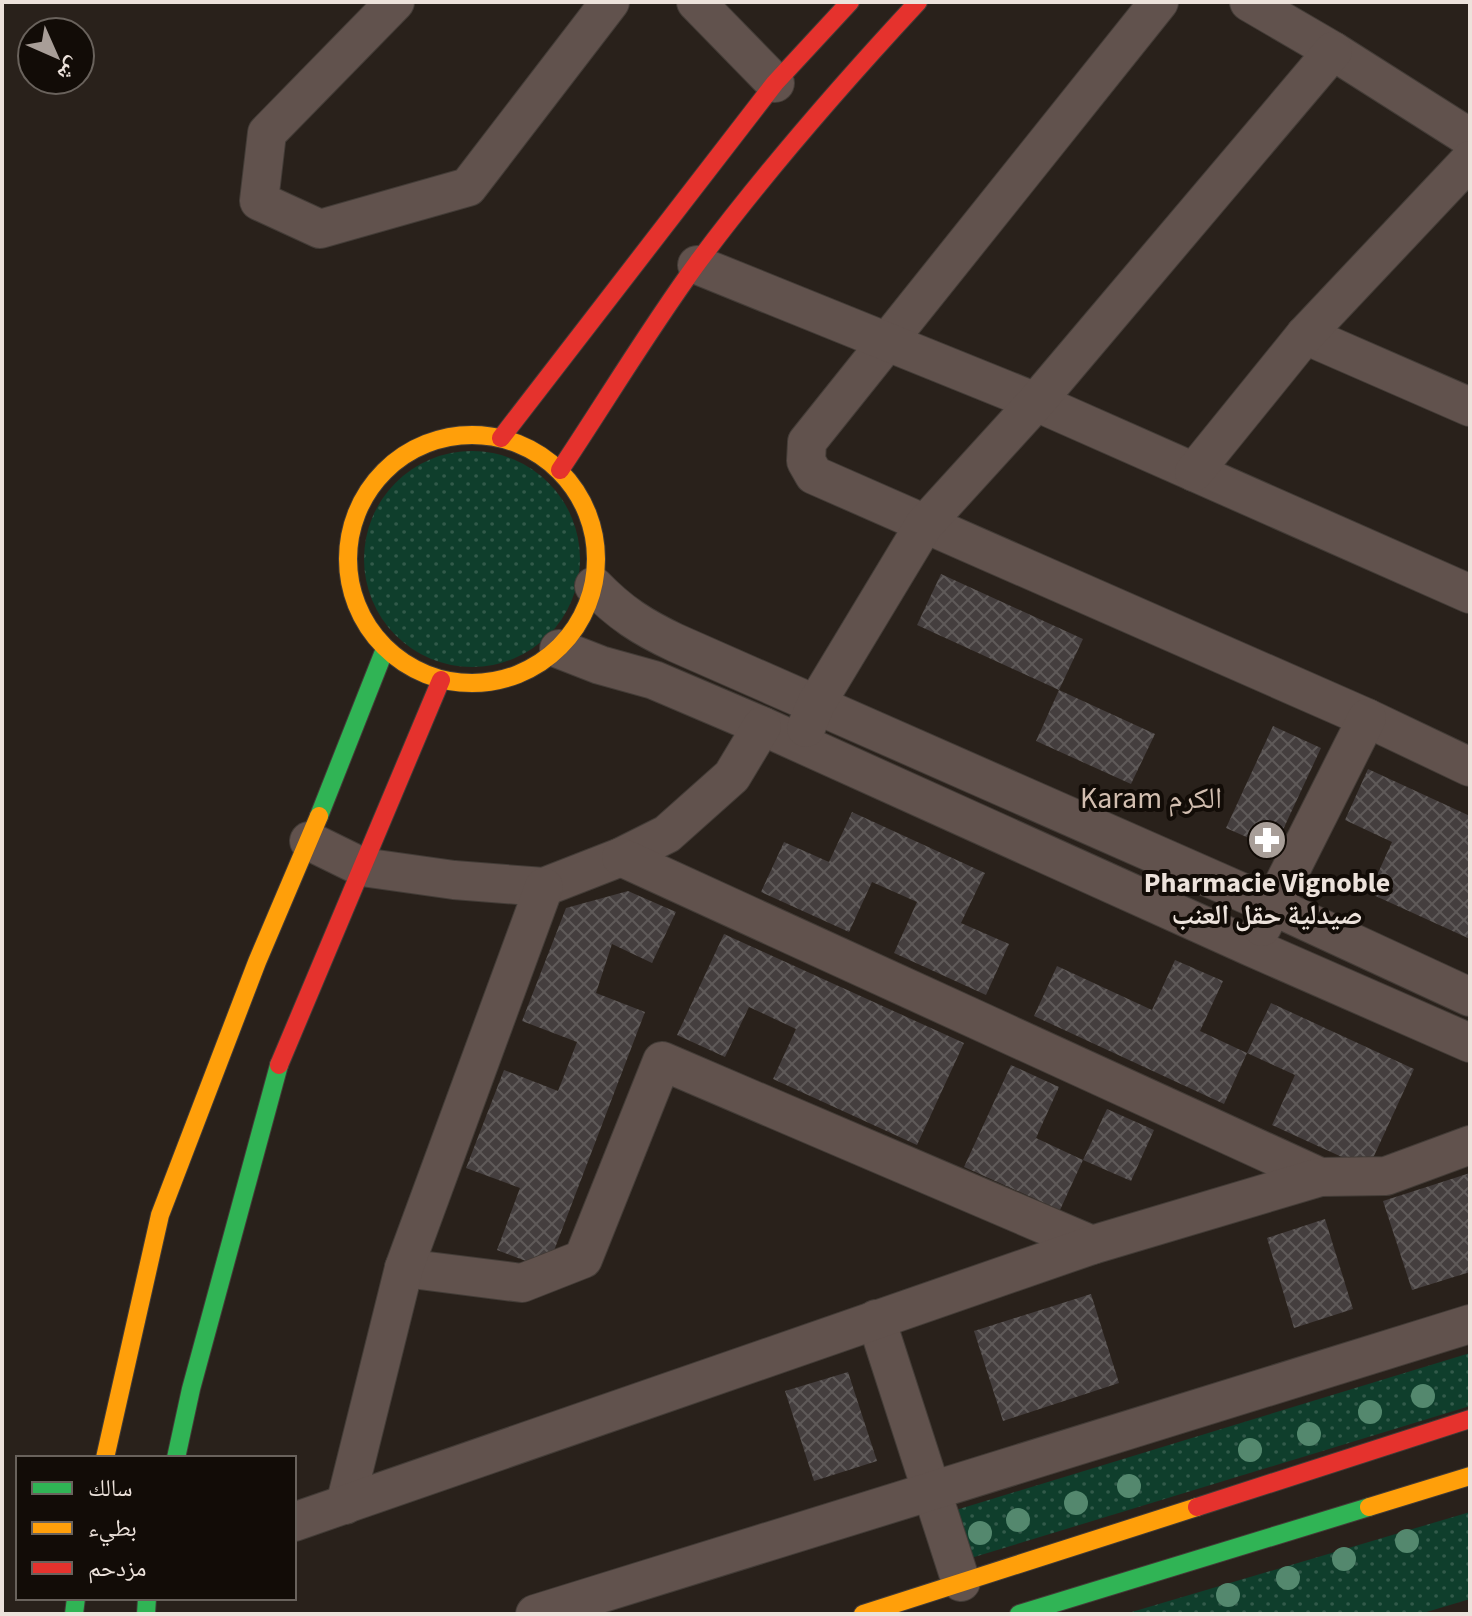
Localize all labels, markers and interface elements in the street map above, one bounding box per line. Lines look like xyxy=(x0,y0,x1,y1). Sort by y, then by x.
north arrow xyxy=(16,16,96,96)
text: ش xyxy=(50,50,89,89)
district label: Karam الكرم xyxy=(1080,777,1222,820)
pharmacy icon: Pharmacie Vignoble صيدلية حقل العنب xyxy=(1246,819,1288,861)
place label: Pharmacie Vignoble صيدلية حقل العنب xyxy=(1144,863,1390,935)
legend xyxy=(16,1456,296,1600)
text: سالك xyxy=(88,1471,133,1506)
text: بطيء xyxy=(88,1511,137,1547)
text: مزدحم xyxy=(88,1551,147,1586)

